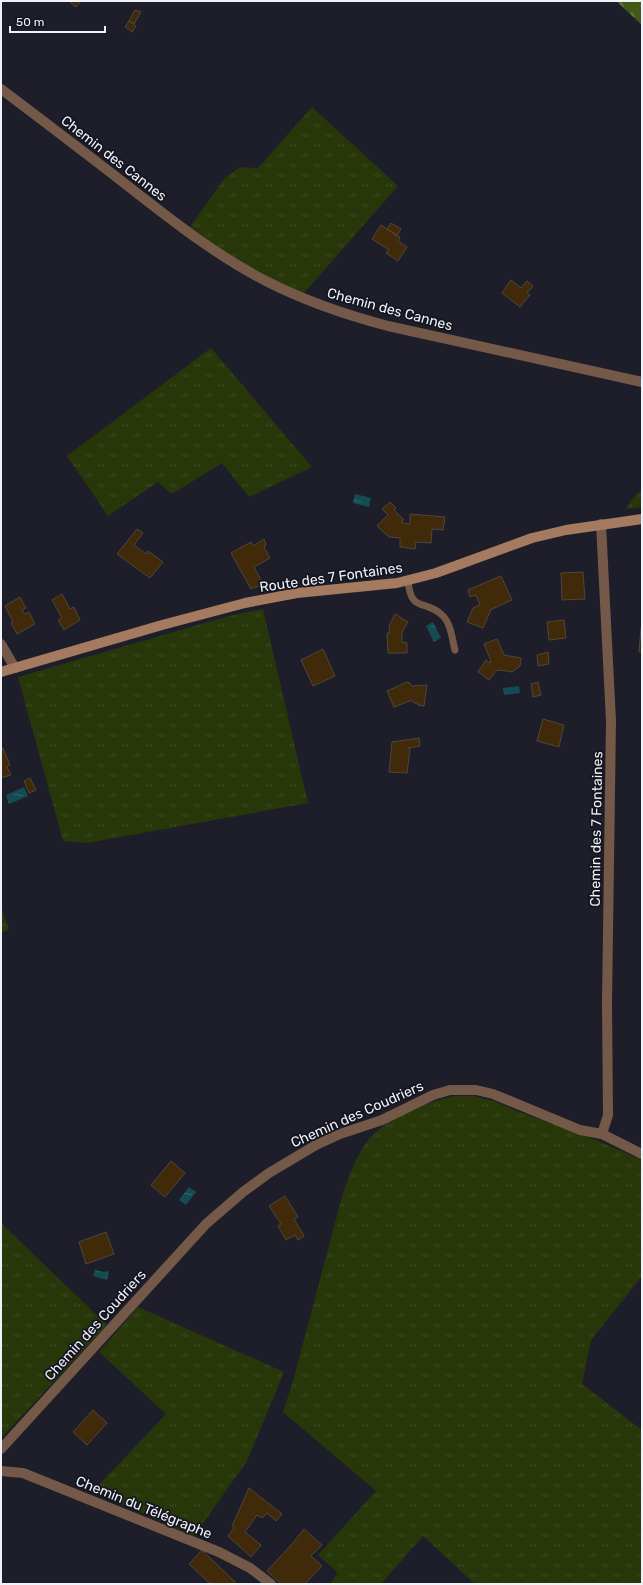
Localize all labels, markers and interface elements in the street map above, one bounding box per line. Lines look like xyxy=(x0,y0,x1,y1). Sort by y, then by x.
scale bar xyxy=(10,8,105,34)
text: 50 m xyxy=(16,15,44,29)
street label: Chemin des Cannes xyxy=(58,112,170,205)
street label: Chemin des Cannes xyxy=(325,285,454,334)
street label: Route des 7 Fontaines xyxy=(259,559,404,596)
street label: Chemin des 7 Fontaines xyxy=(587,751,606,907)
street label: Chemin des Coudriers xyxy=(288,1078,426,1151)
street label: Chemin des Coudriers xyxy=(41,1266,150,1384)
street label: Chemin du Télégraphe xyxy=(73,1472,214,1543)

